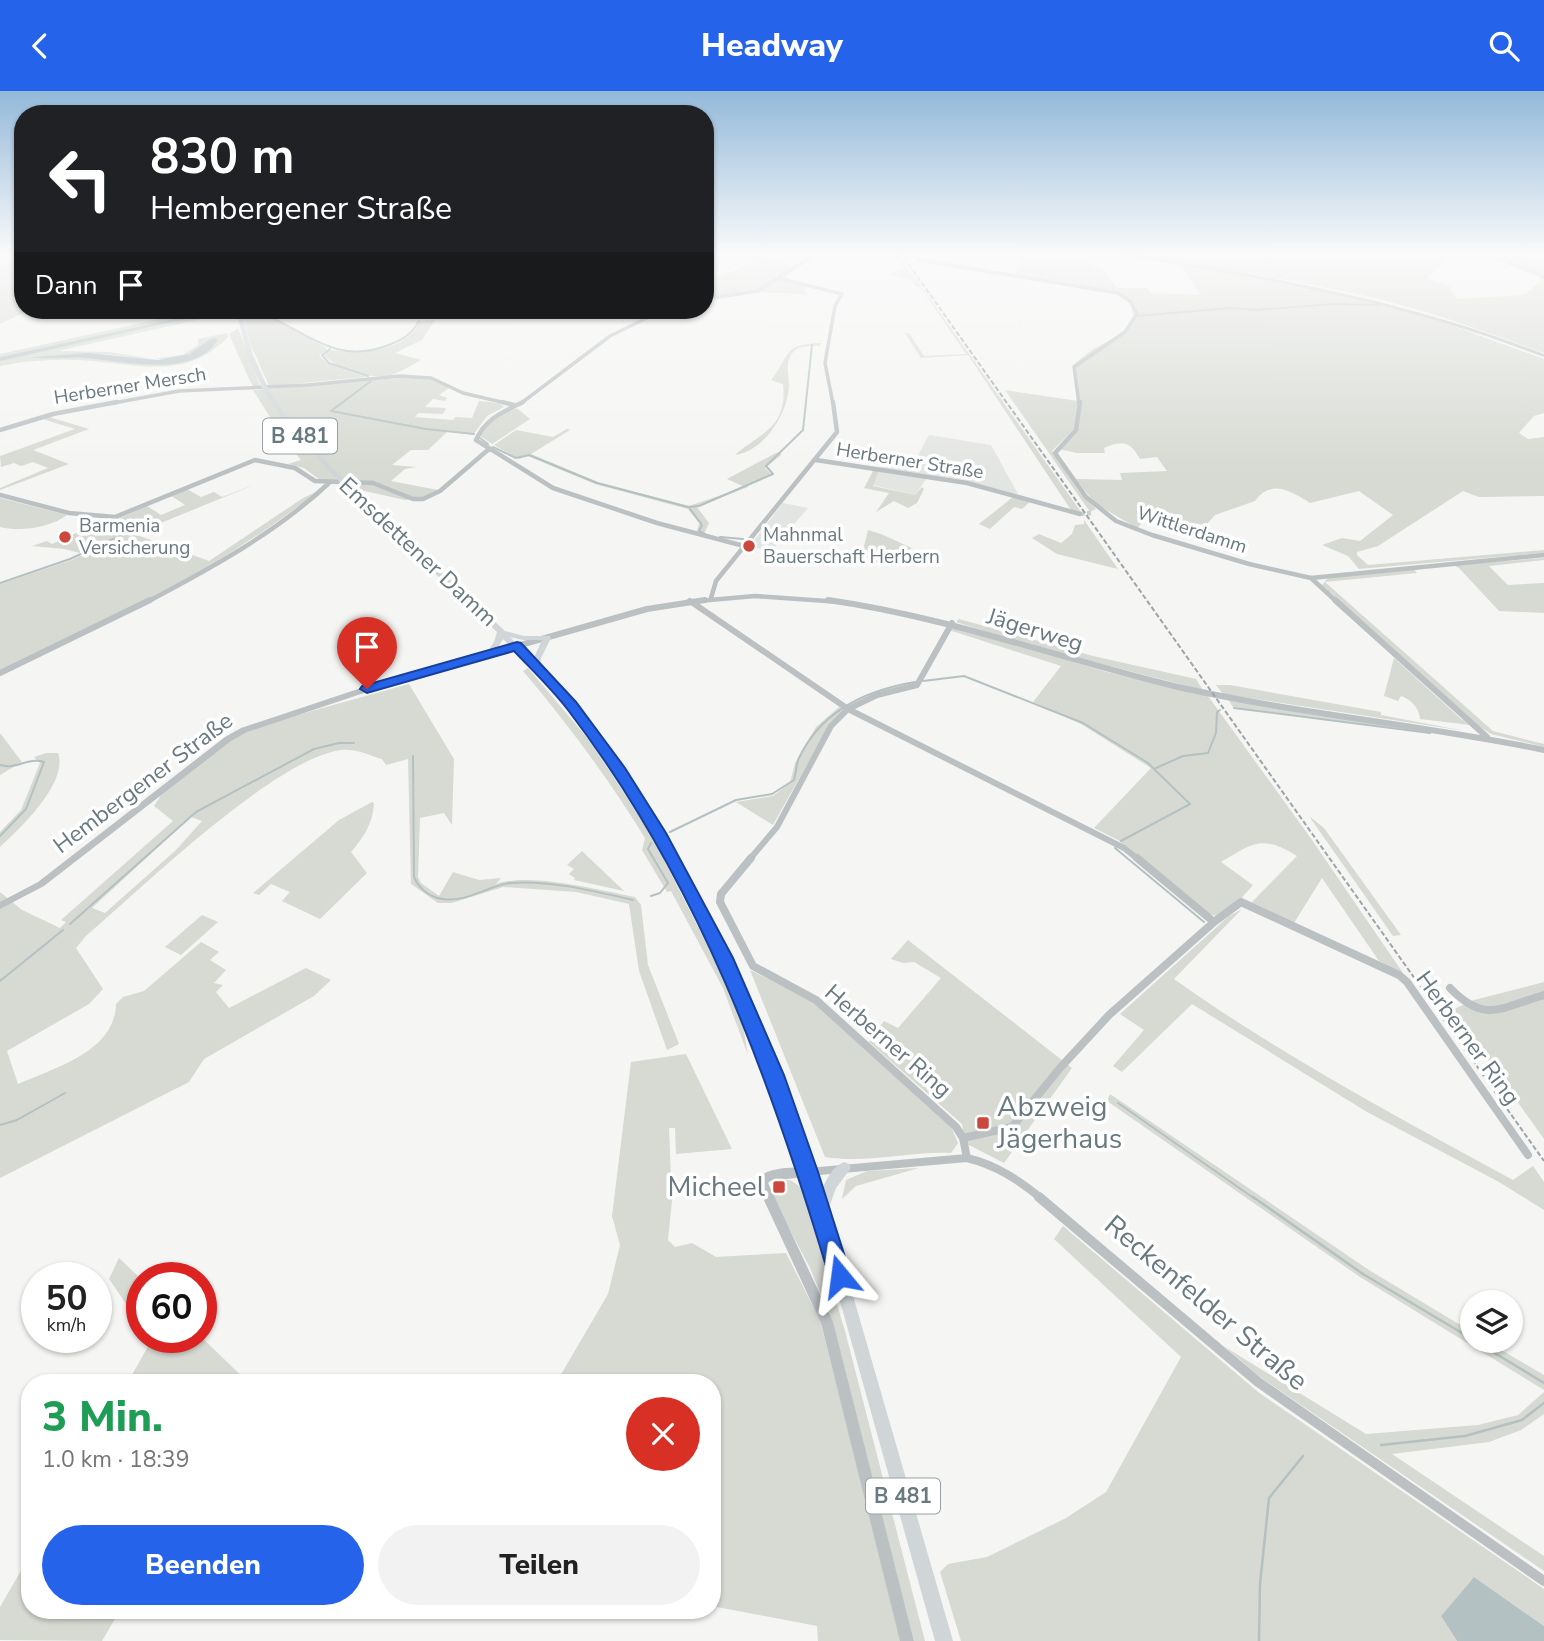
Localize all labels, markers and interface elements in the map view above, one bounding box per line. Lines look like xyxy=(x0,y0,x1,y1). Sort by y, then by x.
text: Headway xyxy=(701,24,843,67)
icon: back xyxy=(21,27,59,65)
icon: search xyxy=(1485,27,1523,65)
text: 830 m xyxy=(150,123,294,190)
icon: left xyxy=(35,133,126,224)
text: Hembergener Straße xyxy=(150,187,452,230)
icon: arrive xyxy=(112,266,150,304)
text: Dann xyxy=(35,268,98,303)
street label: Herberner Mersch xyxy=(52,361,208,411)
road number: B 481 xyxy=(263,419,337,453)
street label: Herberner Straße xyxy=(834,437,986,485)
street label: Emsdettener Damm xyxy=(332,470,504,634)
street label: Wittlerdamm xyxy=(1134,500,1250,560)
place label: Barmenia Versicherung xyxy=(78,513,190,561)
place label: Mahnmal Bauerschaft Herbern xyxy=(763,522,940,570)
marker: Barmenia Versicherung xyxy=(57,529,73,545)
marker: Mahnmal Bauerschaft Herbern xyxy=(741,538,757,554)
street label: Jägerweg xyxy=(982,600,1087,659)
pin xyxy=(337,617,397,689)
icon: arrive xyxy=(348,628,386,666)
street label: Hembergener Straße xyxy=(47,705,239,861)
street label: Herberner Ring xyxy=(1409,965,1527,1111)
street label: Herberner Ring xyxy=(818,977,958,1105)
place label: Abzweig Jägerhaus xyxy=(996,1088,1122,1158)
marker: Abzweig Jägerhaus xyxy=(975,1115,991,1131)
place label: Micheel xyxy=(668,1168,766,1206)
marker: Micheel xyxy=(771,1179,787,1195)
street label: Reckenfelder Straße xyxy=(1096,1207,1316,1399)
position arrow xyxy=(803,1239,877,1313)
speed limit sign: 60 xyxy=(126,1262,217,1353)
text: 50 xyxy=(45,1275,88,1322)
map controls xyxy=(1460,1290,1523,1353)
button: layers xyxy=(1460,1290,1523,1353)
text: km/h xyxy=(47,1313,86,1337)
text: 3 Min. xyxy=(42,1389,163,1446)
button: close xyxy=(626,1397,700,1471)
text: 1.0 km · 18:39 xyxy=(42,1444,189,1475)
road number: B 481 xyxy=(866,1479,940,1513)
button: Beenden xyxy=(42,1525,364,1605)
button: Teilen xyxy=(378,1525,700,1605)

